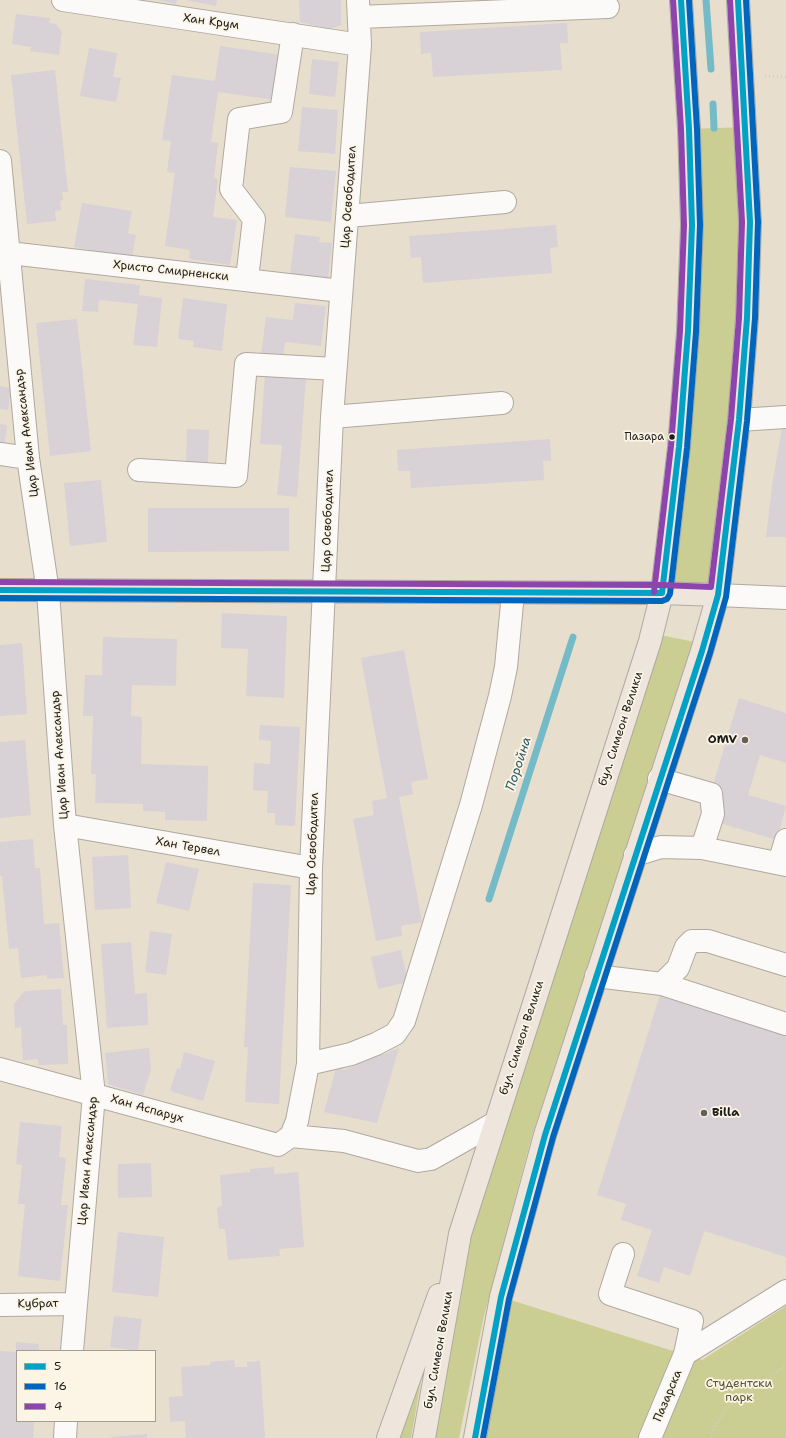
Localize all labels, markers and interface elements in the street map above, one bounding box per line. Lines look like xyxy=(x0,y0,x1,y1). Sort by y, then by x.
street label: Хан Крум xyxy=(182,11,240,33)
street label: Цар Освободител xyxy=(338,145,360,249)
street label: Христо Смирненски xyxy=(112,258,230,284)
street label: Цар Иван Александър xyxy=(12,368,42,498)
place label: Пазара xyxy=(625,430,664,444)
marker: Пазара xyxy=(667,432,677,442)
street label: Цар Освободител xyxy=(319,469,337,573)
street label: бул. Симеон Велики xyxy=(596,670,646,788)
street label: Цар Иван Александър xyxy=(48,690,72,820)
place label: OMV xyxy=(708,733,737,747)
water label: Поройна xyxy=(503,735,535,793)
marker: OMV xyxy=(740,735,750,745)
street label: Цар Освободител xyxy=(304,792,322,896)
street label: Хан Тервел xyxy=(155,834,221,860)
street label: бул. Симеон Велики xyxy=(497,979,547,1097)
street label: Хан Аспарух xyxy=(109,1092,185,1126)
street label: Цар Иван Александър xyxy=(75,1096,101,1226)
place label: Billa xyxy=(712,1106,739,1120)
marker: Billa xyxy=(699,1108,709,1118)
street label: бул. Симеон Велики xyxy=(422,1290,456,1410)
street label: Кубрат xyxy=(17,1296,59,1312)
legend xyxy=(16,1350,156,1422)
text: 5 xyxy=(54,1358,61,1374)
street label: Пазарска xyxy=(651,1368,685,1424)
park label: Студентски парк xyxy=(706,1377,772,1405)
text: 16 xyxy=(54,1378,67,1394)
text: 4 xyxy=(54,1398,62,1414)

